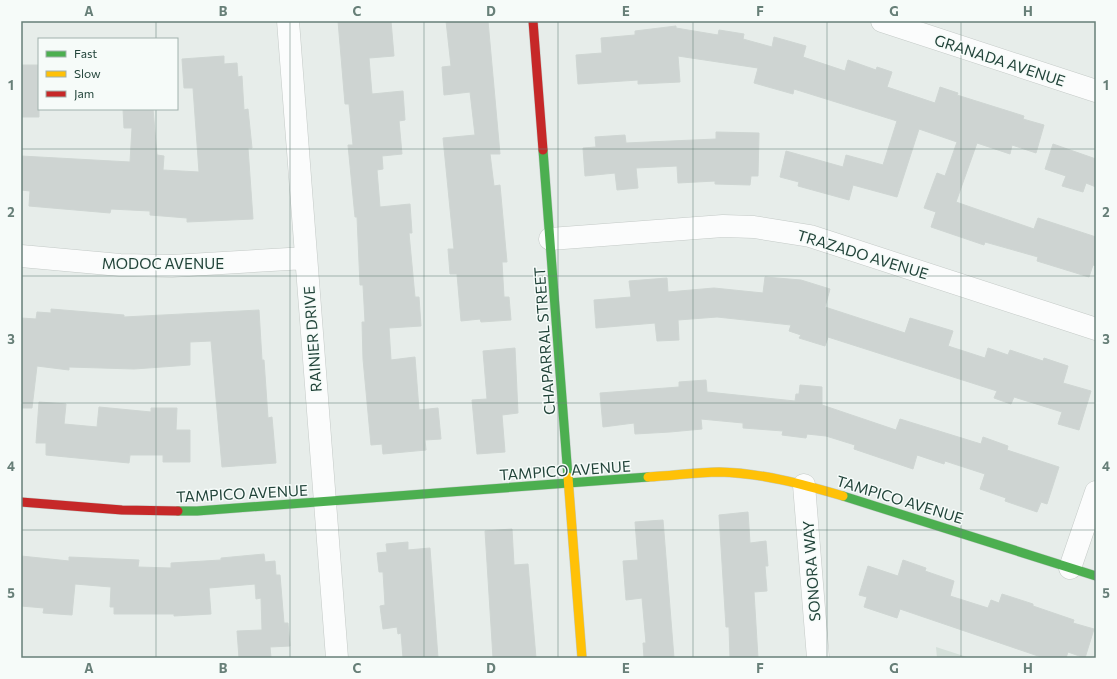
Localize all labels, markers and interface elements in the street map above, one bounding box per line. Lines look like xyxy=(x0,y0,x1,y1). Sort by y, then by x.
text: A xyxy=(84,3,94,19)
text: B xyxy=(219,3,228,19)
text: C xyxy=(353,3,362,19)
text: D xyxy=(486,3,496,19)
text: E xyxy=(622,3,630,19)
text: F xyxy=(756,3,764,19)
text: G xyxy=(889,3,899,19)
text: H xyxy=(1023,3,1033,19)
street label: GRANADA AVENUE xyxy=(932,30,1068,90)
legend xyxy=(38,38,178,110)
text: Fast xyxy=(74,46,97,60)
text: Slow xyxy=(74,66,101,80)
text: 1 xyxy=(8,77,14,93)
text: 1 xyxy=(1103,77,1109,93)
text: Jam xyxy=(74,86,94,101)
text: 2 xyxy=(7,204,15,220)
text: 2 xyxy=(1102,204,1110,220)
street label: TRAZADO AVENUE xyxy=(795,225,931,283)
street label: MODOC AVENUE xyxy=(102,254,224,272)
street label: CHAPARRAL STREET xyxy=(530,266,558,416)
street label: RAINIER DRIVE xyxy=(299,285,325,393)
text: 3 xyxy=(7,331,15,347)
text: 3 xyxy=(1102,331,1110,347)
street label: TAMPICO AVENUE xyxy=(499,456,631,484)
text: 4 xyxy=(7,458,15,474)
text: 4 xyxy=(1102,458,1110,474)
street label: TAMPICO AVENUE xyxy=(834,471,966,527)
street label: TAMPICO AVENUE xyxy=(176,481,308,505)
street label: SONORA WAY xyxy=(798,520,823,622)
text: 5 xyxy=(7,585,15,601)
text: 5 xyxy=(1102,585,1110,601)
text: A xyxy=(84,660,94,676)
text: B xyxy=(219,660,228,676)
text: C xyxy=(353,660,362,676)
text: D xyxy=(486,660,496,676)
text: E xyxy=(622,660,630,676)
text: F xyxy=(756,660,764,676)
text: G xyxy=(889,660,899,676)
text: H xyxy=(1023,660,1033,676)

